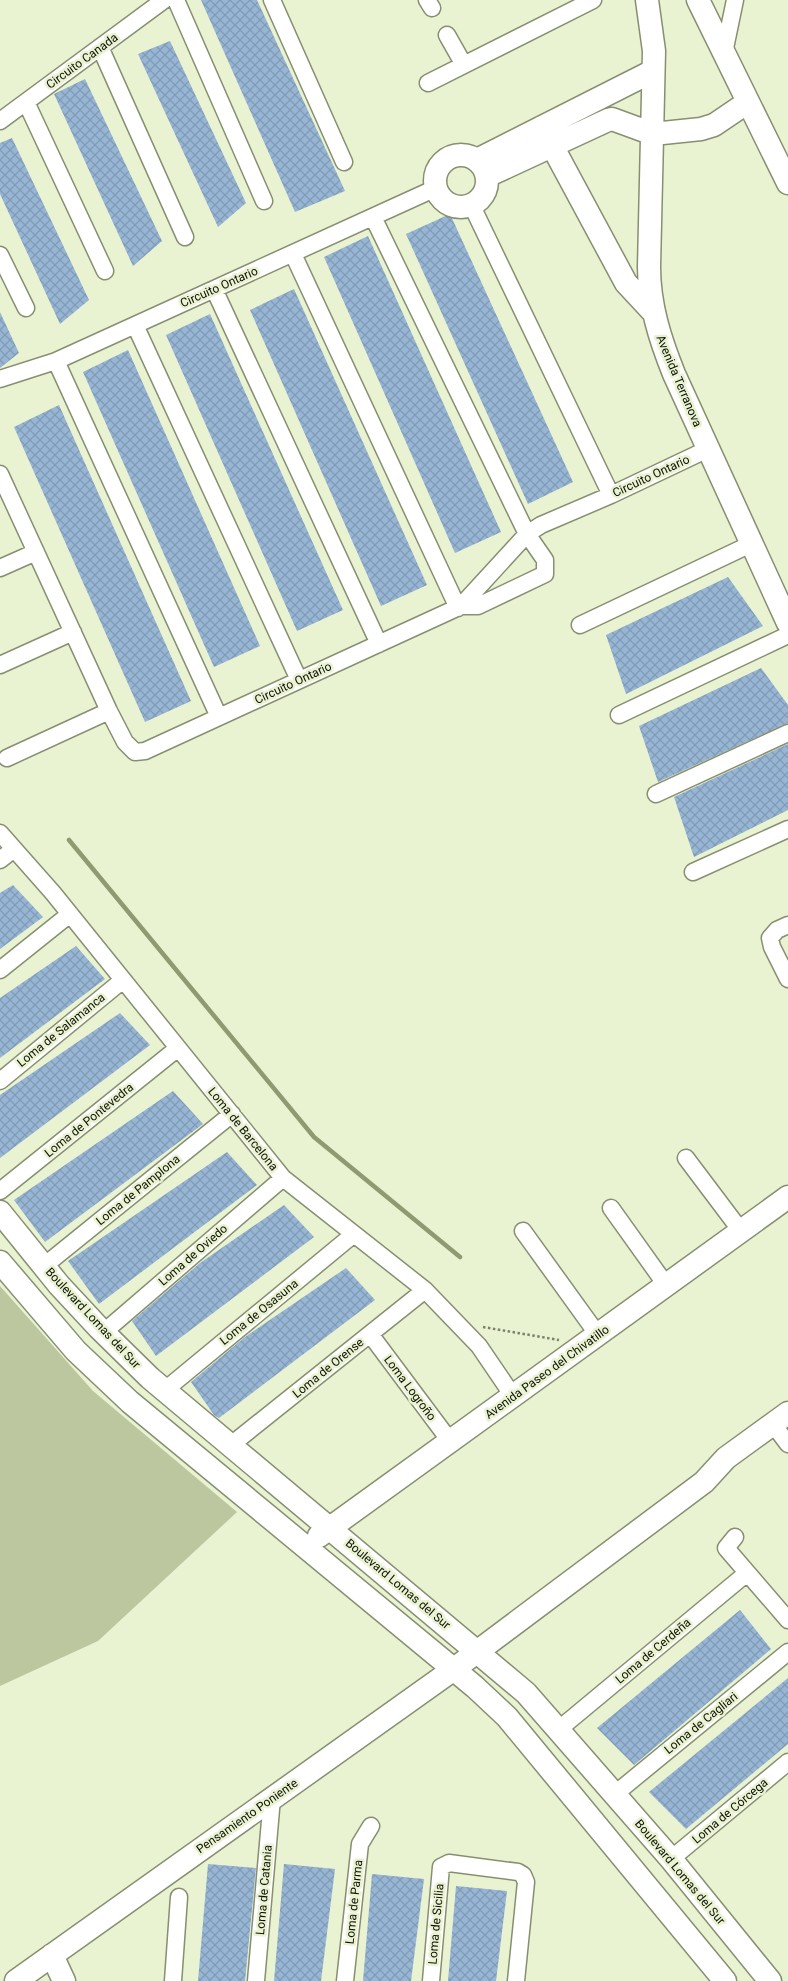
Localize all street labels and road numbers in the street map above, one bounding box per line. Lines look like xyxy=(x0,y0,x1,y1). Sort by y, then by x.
street label: Circuito Canada xyxy=(44,30,120,92)
street label: Circuito Ontario xyxy=(178,264,260,310)
street label: Avenida Terranova xyxy=(653,333,705,429)
street label: Circuito Ontario xyxy=(610,452,692,500)
street label: Circuito Ontario xyxy=(252,659,334,707)
street label: Loma de Salamanca xyxy=(14,990,108,1070)
street label: Loma de Pontevedra xyxy=(42,1080,136,1160)
street label: Loma de Barcelona xyxy=(205,1085,281,1173)
street label: Loma de Pamplona xyxy=(93,1152,183,1228)
street label: Loma de Oviedo xyxy=(156,1221,230,1289)
street label: Boulevard Lomas del Sur xyxy=(43,1265,143,1371)
street label: Loma de Osasuna xyxy=(217,1276,301,1348)
street label: Avenida Paseo del Chivatillo xyxy=(482,1322,612,1422)
street label: Loma de Orense xyxy=(290,1335,366,1401)
street label: Loma Logroño xyxy=(381,1353,439,1423)
street label: Boulevard Lomas del Sur xyxy=(343,1536,453,1632)
street label: Loma de Cerdeña xyxy=(613,1615,693,1687)
street label: Loma de Cagliari xyxy=(662,1689,740,1757)
street label: Loma de Córcega xyxy=(690,1775,770,1847)
street label: Pensamiento Poniente xyxy=(194,1776,300,1856)
street label: Boulevard Lomas del Sur xyxy=(632,1817,728,1927)
street label: Loma de Catania xyxy=(253,1844,275,1936)
street label: Loma de Parma xyxy=(343,1859,365,1945)
street label: Loma de Sicilia xyxy=(425,1883,447,1965)

